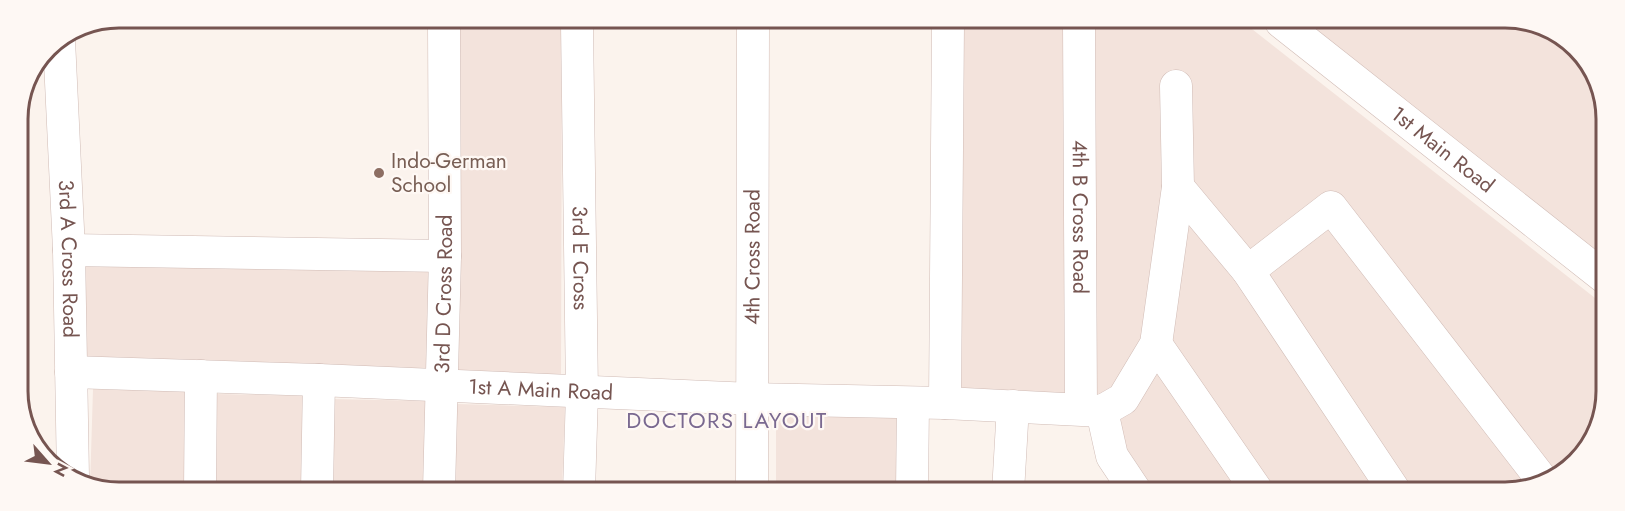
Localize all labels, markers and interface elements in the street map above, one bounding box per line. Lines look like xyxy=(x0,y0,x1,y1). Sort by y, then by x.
street label: 1st Main Road xyxy=(1385,99,1501,200)
street label: 4th B Cross Road xyxy=(1065,140,1095,294)
place label: Indo-German School xyxy=(391,146,507,200)
marker: Indo-German School xyxy=(372,166,386,180)
street label: 3rd A Cross Road xyxy=(51,179,86,338)
street label: 4th Cross Road xyxy=(737,189,768,325)
street label: 3rd E Cross xyxy=(564,206,596,310)
street label: 3rd D Cross Road xyxy=(427,215,460,374)
street label: 1st A Main Road xyxy=(468,372,614,408)
district label: DOCTORS LAYOUT xyxy=(626,404,828,436)
north arrow xyxy=(18,433,78,493)
text: N xyxy=(48,459,74,481)

